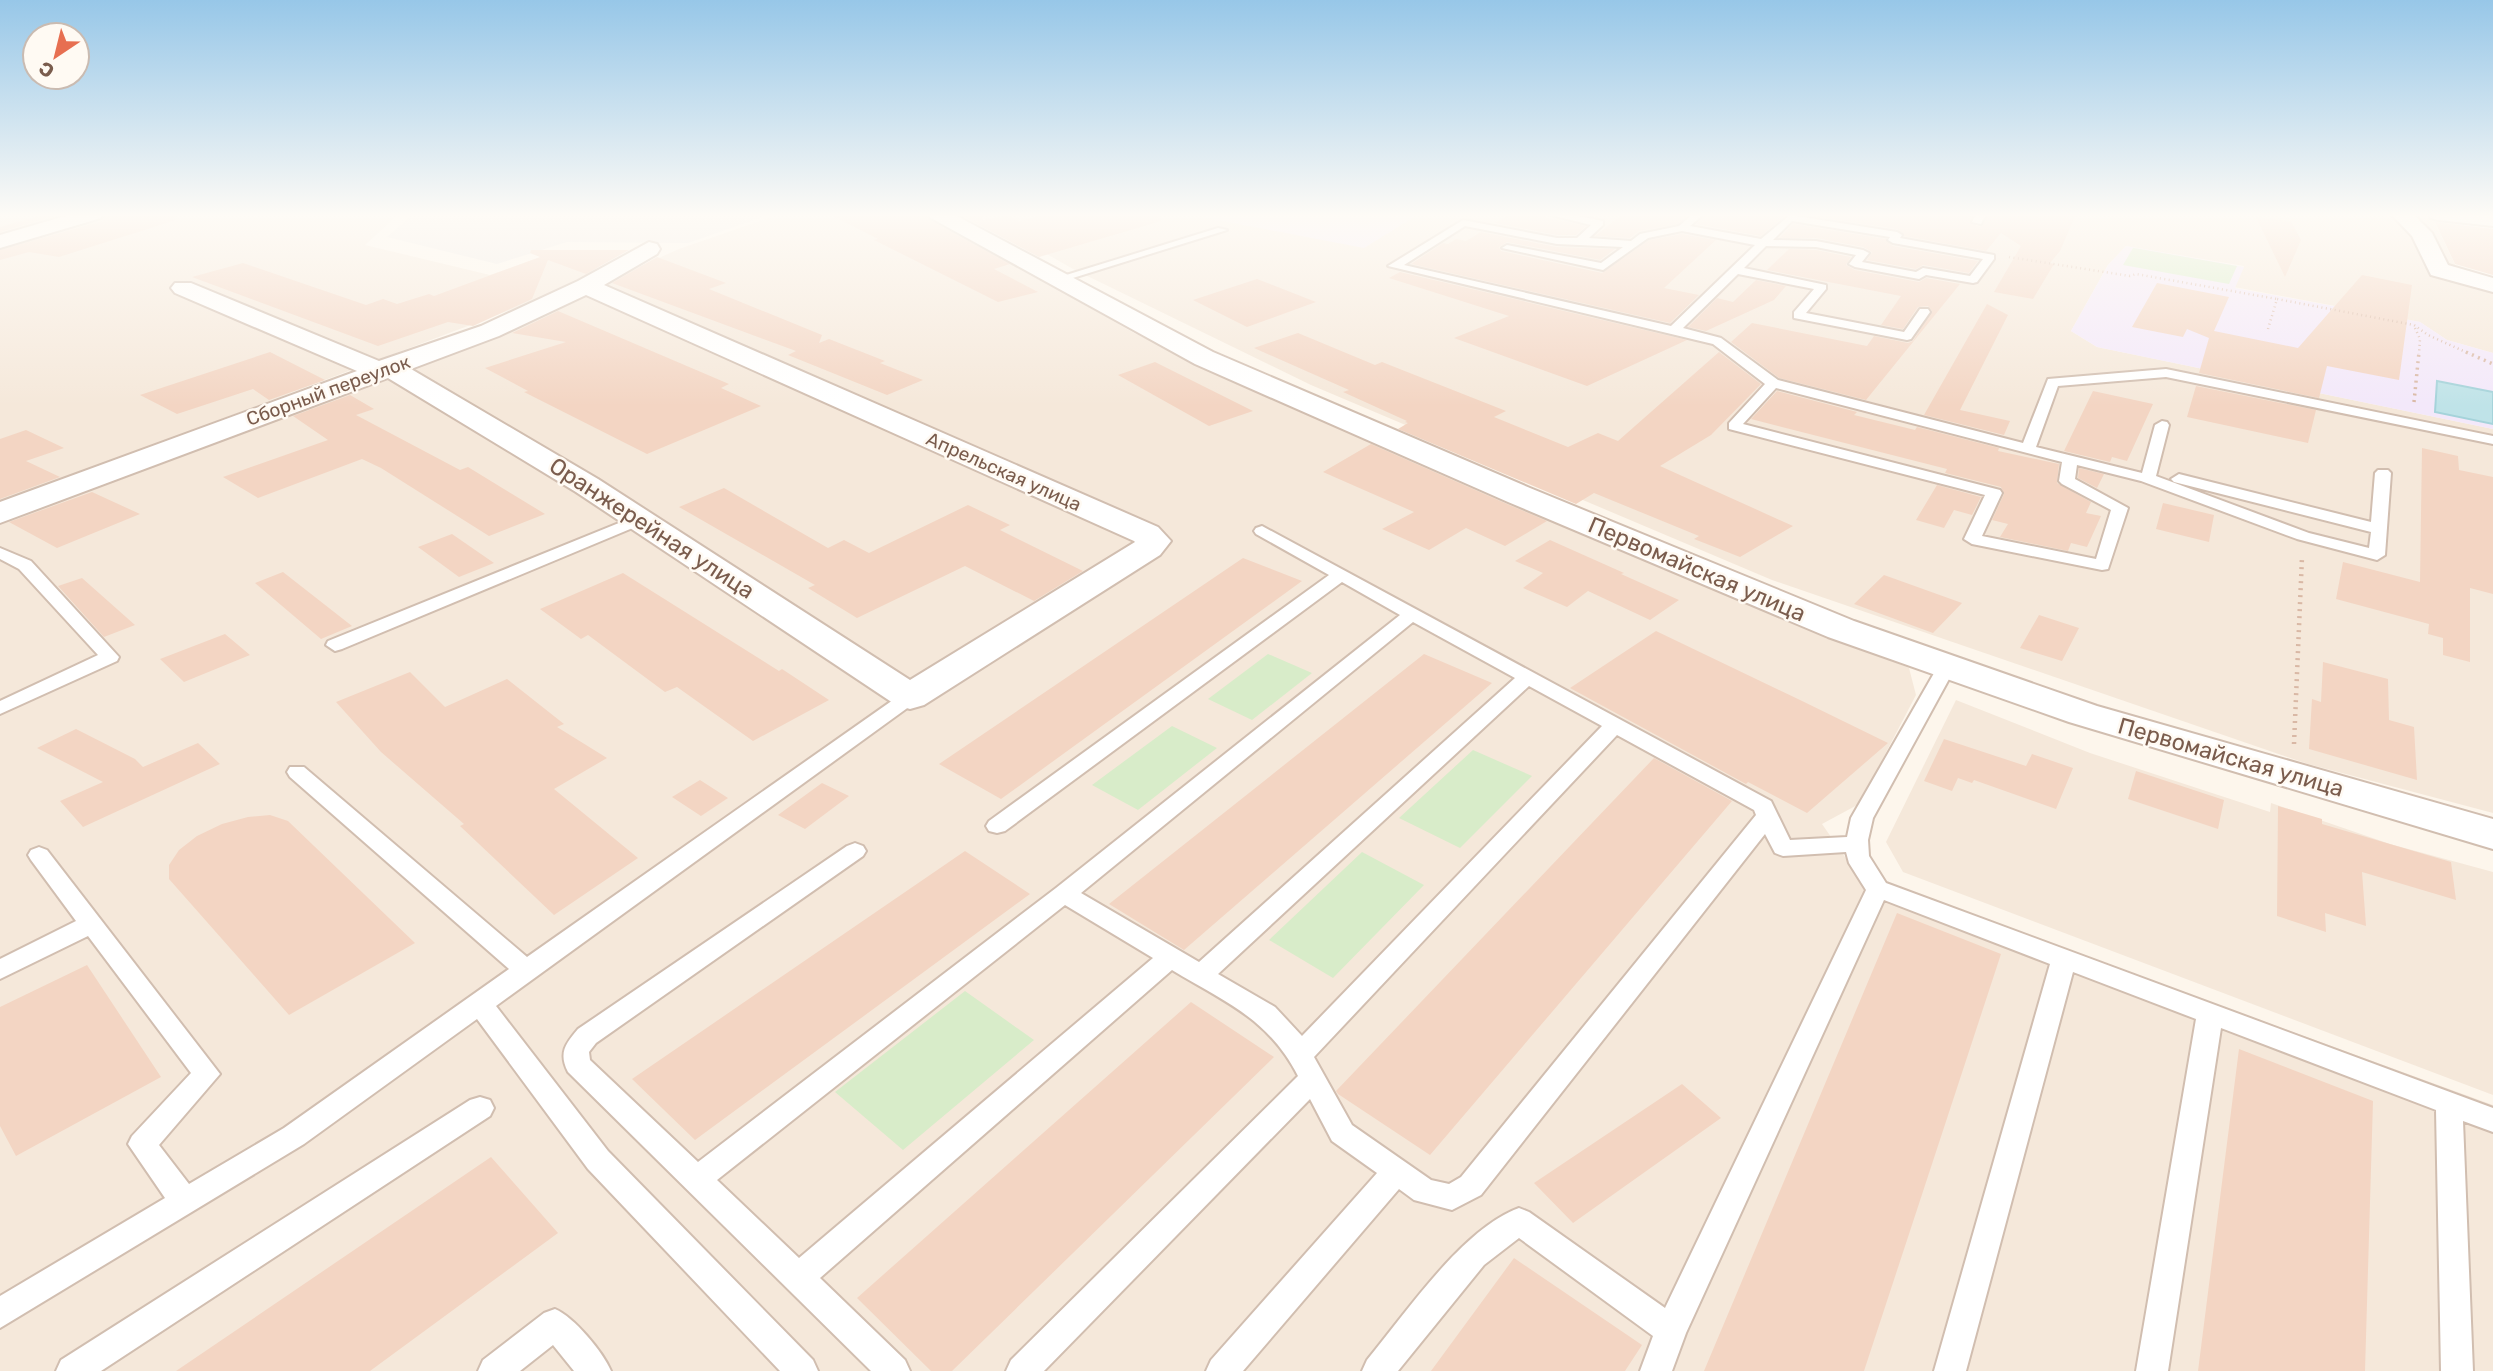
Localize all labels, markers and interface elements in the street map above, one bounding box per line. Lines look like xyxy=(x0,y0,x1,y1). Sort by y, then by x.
north arrow xyxy=(21,21,91,91)
text: С xyxy=(34,56,59,83)
street label: Сборный переулок xyxy=(243,350,413,431)
street label: Апрельская улица xyxy=(923,427,1085,516)
street label: Оранжерейная улица xyxy=(544,451,760,605)
street label: Первомайская улица xyxy=(1584,510,1810,628)
street label: Первомайская улица xyxy=(2115,711,2347,803)

